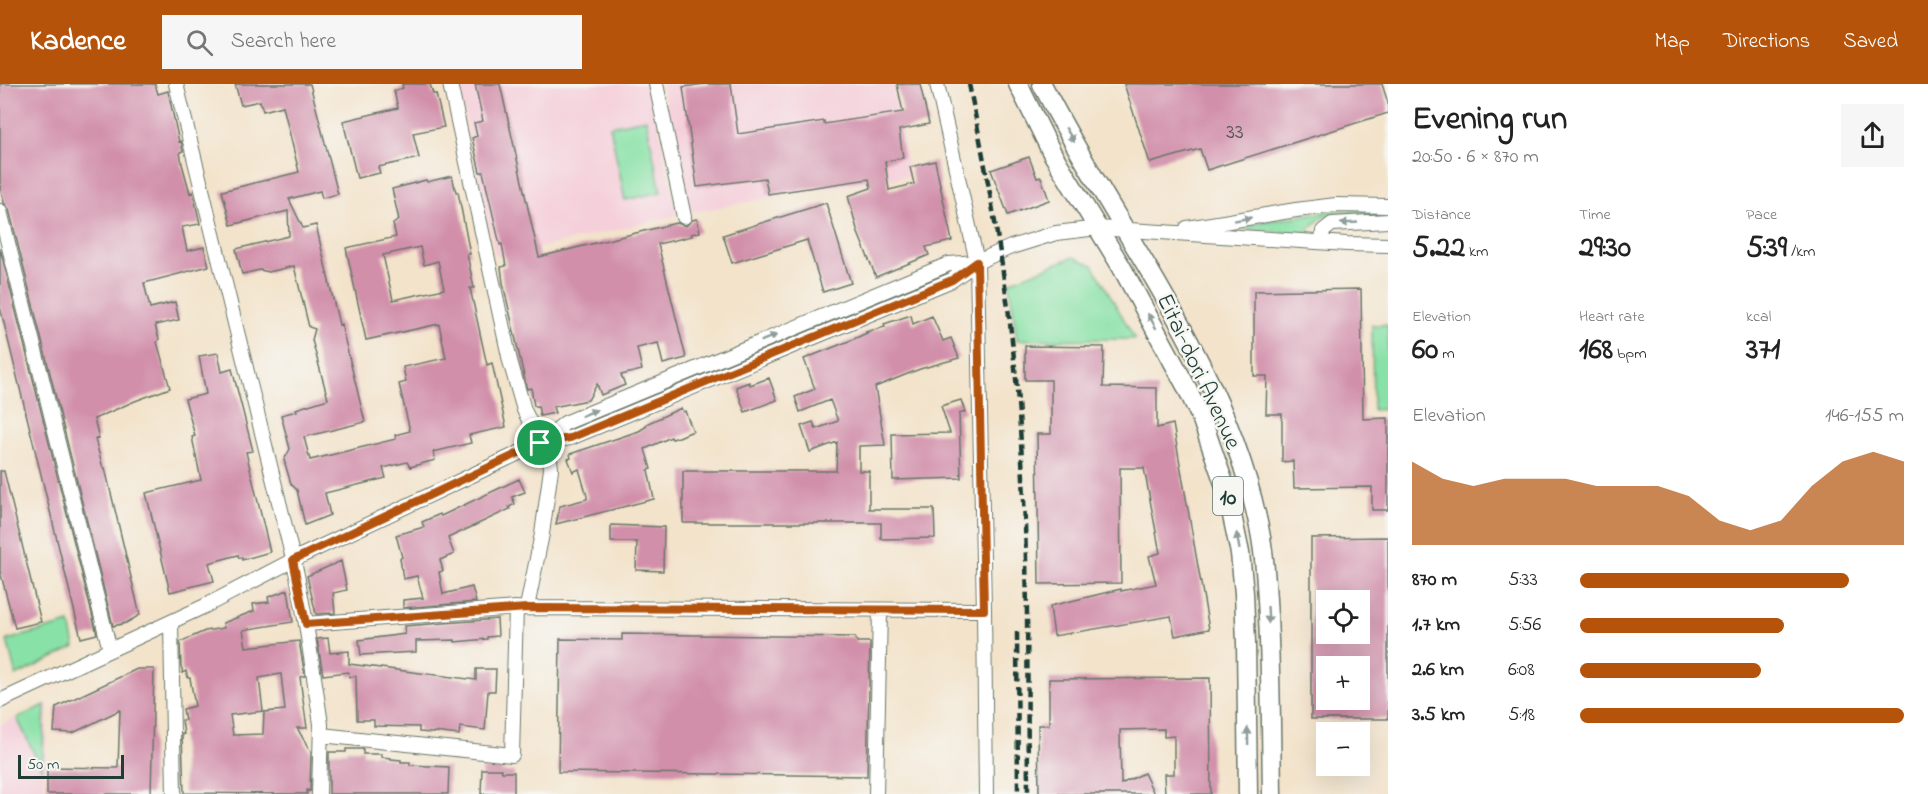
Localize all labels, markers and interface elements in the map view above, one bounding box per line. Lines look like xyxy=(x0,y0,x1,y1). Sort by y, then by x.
search box xyxy=(162,15,582,69)
text: Kadence xyxy=(30,22,126,63)
icon: search xyxy=(183,26,216,59)
text: Search here xyxy=(231,26,336,58)
text: Map xyxy=(1654,27,1690,57)
text: Directions xyxy=(1723,27,1810,57)
text: Saved xyxy=(1843,27,1898,57)
text: Evening run xyxy=(1412,96,1567,144)
button: share xyxy=(1841,104,1904,167)
house number: 33 xyxy=(1226,118,1244,148)
one-way arrow xyxy=(1064,127,1075,143)
text: 20:50 · 6 × 870 m xyxy=(1412,143,1539,172)
text: Distance xyxy=(1412,203,1471,227)
text: Time xyxy=(1579,203,1611,227)
text: Pace xyxy=(1746,203,1777,227)
one-way arrow xyxy=(1233,214,1252,223)
one-way arrow xyxy=(1339,218,1358,227)
text: 5.22 xyxy=(1412,227,1465,271)
text: 29:30 xyxy=(1579,227,1631,271)
text: 5:39 xyxy=(1746,227,1787,271)
text: km xyxy=(1465,240,1489,264)
text: /km xyxy=(1787,240,1816,264)
street label: Eitai-dori Avenue xyxy=(1146,288,1249,456)
text: Elevation xyxy=(1412,305,1471,329)
text: Heart rate xyxy=(1579,305,1645,329)
text: kcal xyxy=(1746,305,1771,329)
one-way arrow xyxy=(1147,313,1157,330)
text: 60 xyxy=(1412,329,1438,373)
text: 168 xyxy=(1579,329,1613,373)
text: 371 xyxy=(1746,329,1780,373)
one-way arrow xyxy=(761,333,779,343)
text: m xyxy=(1438,342,1455,366)
text: bpm xyxy=(1613,342,1647,366)
text: Elevation xyxy=(1412,402,1486,431)
text: 146–155 m xyxy=(1825,402,1904,431)
one-way arrow xyxy=(581,408,599,418)
pin xyxy=(514,417,565,468)
icon: arrive xyxy=(523,426,556,459)
road number: 10 xyxy=(1213,477,1243,515)
one-way arrow xyxy=(1233,531,1242,550)
text: 870 m xyxy=(1412,566,1457,595)
text: 5:33 xyxy=(1508,566,1538,595)
map controls xyxy=(1316,590,1370,776)
button: locate xyxy=(1316,590,1370,644)
one-way arrow xyxy=(1263,606,1273,625)
text: 1.7 km xyxy=(1412,611,1460,640)
text: 5:56 xyxy=(1508,611,1541,640)
button: + xyxy=(1316,656,1370,710)
text: 2.6 km xyxy=(1412,656,1464,685)
text: 6:08 xyxy=(1508,656,1535,685)
text: 3.5 km xyxy=(1412,701,1465,730)
text: 5:18 xyxy=(1508,701,1535,730)
button: − xyxy=(1316,722,1370,776)
one-way arrow xyxy=(1243,726,1252,745)
scale bar xyxy=(18,752,124,780)
text: 50 m xyxy=(27,753,59,777)

